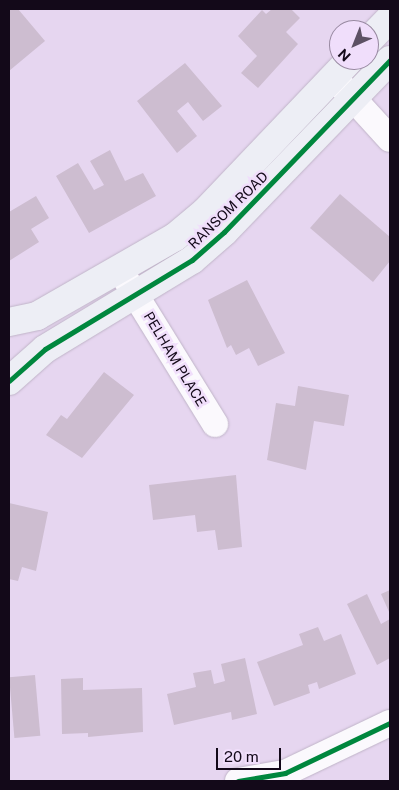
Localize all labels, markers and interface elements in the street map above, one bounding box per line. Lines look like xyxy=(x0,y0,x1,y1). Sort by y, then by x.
north arrow xyxy=(329,20,379,70)
text: N xyxy=(335,46,354,65)
street label: RANSOM ROAD xyxy=(185,168,271,252)
street label: PELHAM PLACE xyxy=(140,309,210,409)
scale bar xyxy=(219,738,284,770)
text: 20 m xyxy=(224,748,259,765)

